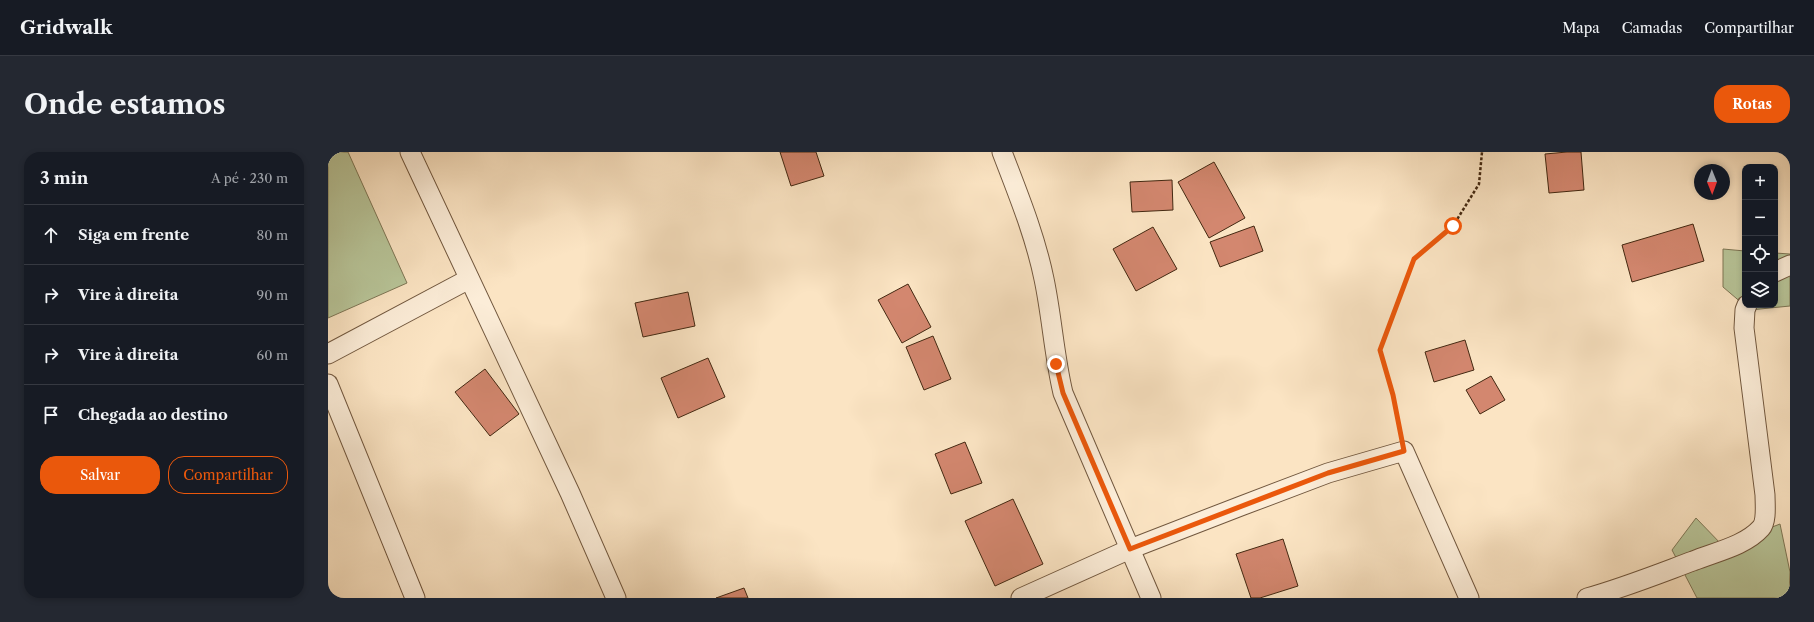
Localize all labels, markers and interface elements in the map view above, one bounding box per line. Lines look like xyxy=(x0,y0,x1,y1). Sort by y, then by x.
text: Gridwalk xyxy=(20,16,113,39)
text: Mapa xyxy=(1562,19,1600,37)
text: Camadas xyxy=(1622,19,1682,37)
text: Compartilhar xyxy=(1704,19,1794,37)
button: Rotas xyxy=(1714,85,1790,123)
text: Onde estamos xyxy=(24,87,225,121)
north arrow xyxy=(1694,164,1730,200)
map controls xyxy=(1742,164,1778,308)
button: + xyxy=(1742,164,1778,200)
text: 3 min xyxy=(40,168,89,188)
text: A pé · 230 m xyxy=(211,170,288,186)
button: − xyxy=(1742,200,1778,236)
route start xyxy=(1444,217,1462,235)
icon: ahead xyxy=(40,224,62,246)
text: Siga em frente xyxy=(78,225,189,244)
text: 80 m xyxy=(256,227,288,243)
button: locate xyxy=(1742,236,1778,272)
button: layers xyxy=(1742,272,1778,308)
icon: right xyxy=(40,284,62,306)
text: Vire à direita xyxy=(78,285,178,304)
text: 90 m xyxy=(257,287,288,303)
icon: right xyxy=(40,344,62,366)
text: Vire à direita xyxy=(78,345,178,364)
text: 60 m xyxy=(257,347,288,363)
route end xyxy=(1047,355,1065,373)
icon: arrive xyxy=(40,404,62,426)
text: Chegada ao destino xyxy=(78,405,228,424)
button: Salvar xyxy=(40,456,160,494)
button: Compartilhar xyxy=(168,456,288,494)

